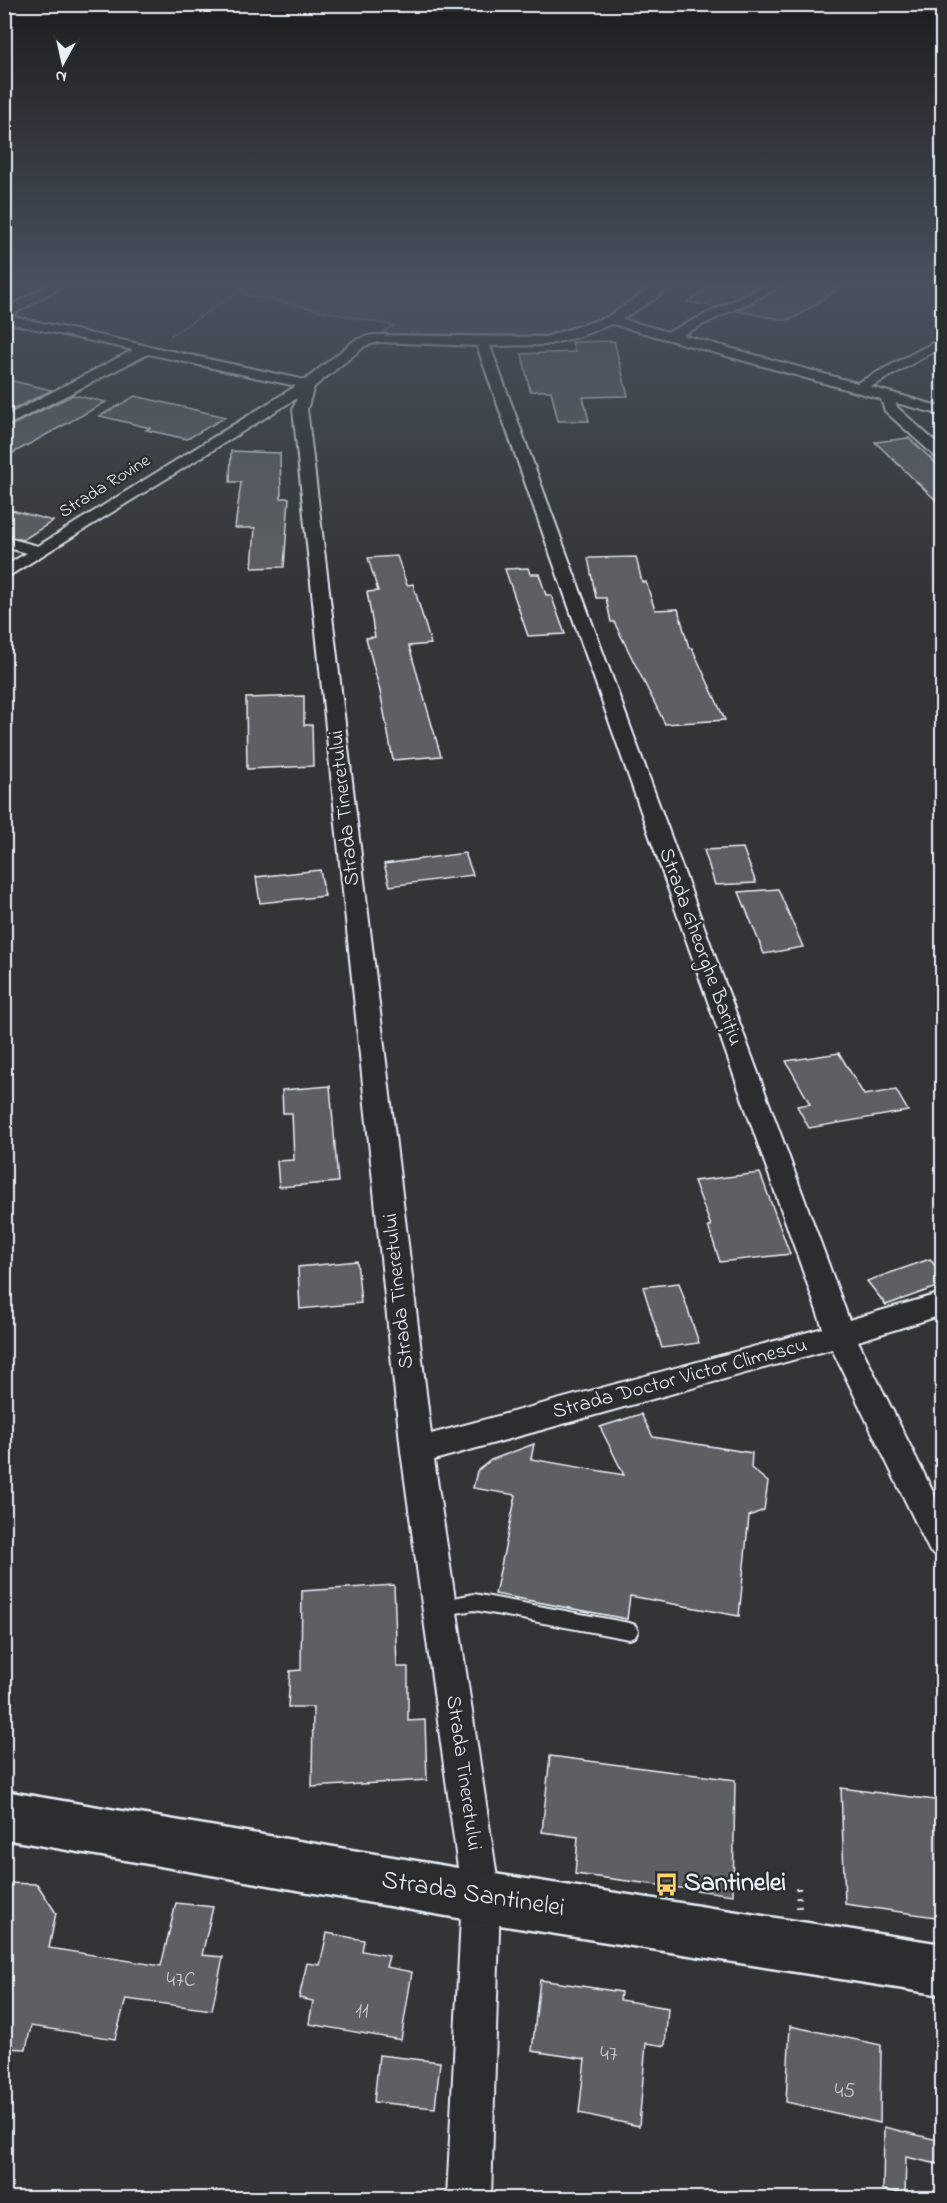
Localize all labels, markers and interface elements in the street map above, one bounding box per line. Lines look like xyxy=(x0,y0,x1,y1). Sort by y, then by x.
north arrow xyxy=(33,33,93,93)
text: N xyxy=(54,63,68,89)
street label: Strada Rovine xyxy=(54,448,157,525)
street label: Strada Tineretului xyxy=(322,729,368,887)
street label: Strada Gheorghe Barițiu xyxy=(648,844,750,1051)
street label: Strada Tineretului xyxy=(376,1212,422,1370)
street label: Strada Doctor Victor Climescu xyxy=(549,1331,811,1427)
street label: Strada Tineretului xyxy=(437,1693,489,1853)
street label: Strada Santinelei xyxy=(379,1862,567,1928)
place label: Santinelei xyxy=(684,1865,786,1903)
bus stop icon: Santinelei xyxy=(653,1871,679,1897)
house number: 47C xyxy=(167,1966,195,1996)
house number: 11 xyxy=(355,1997,369,2027)
house number: 47 xyxy=(600,2040,618,2070)
house number: 45 xyxy=(835,2077,855,2107)

